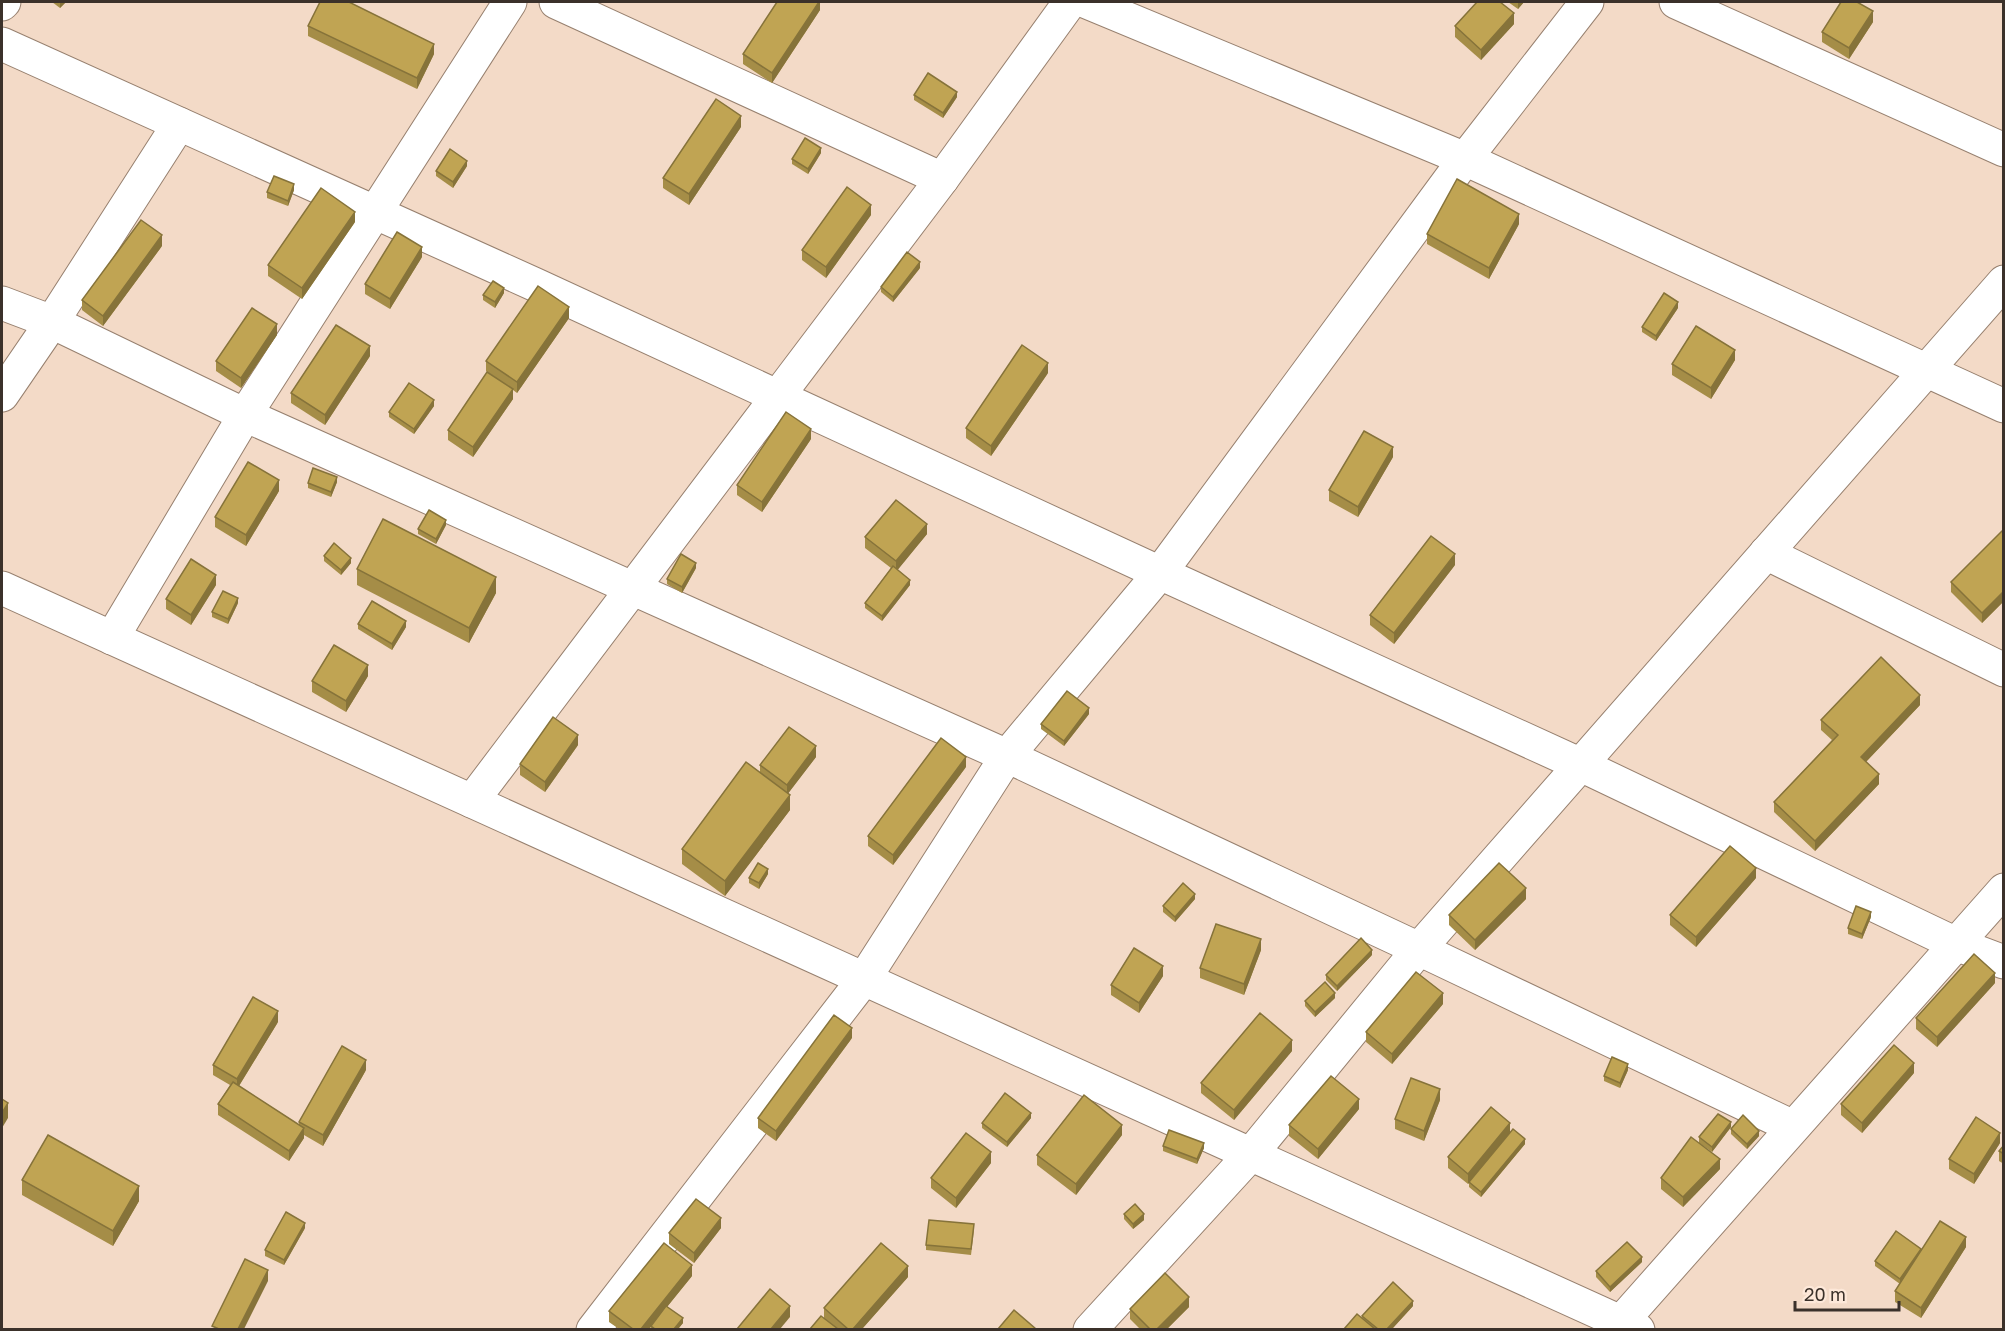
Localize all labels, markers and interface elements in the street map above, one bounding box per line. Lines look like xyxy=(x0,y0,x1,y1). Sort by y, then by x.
scale bar xyxy=(1795,1274,1898,1312)
text: 20 m xyxy=(1804,1283,1846,1305)

